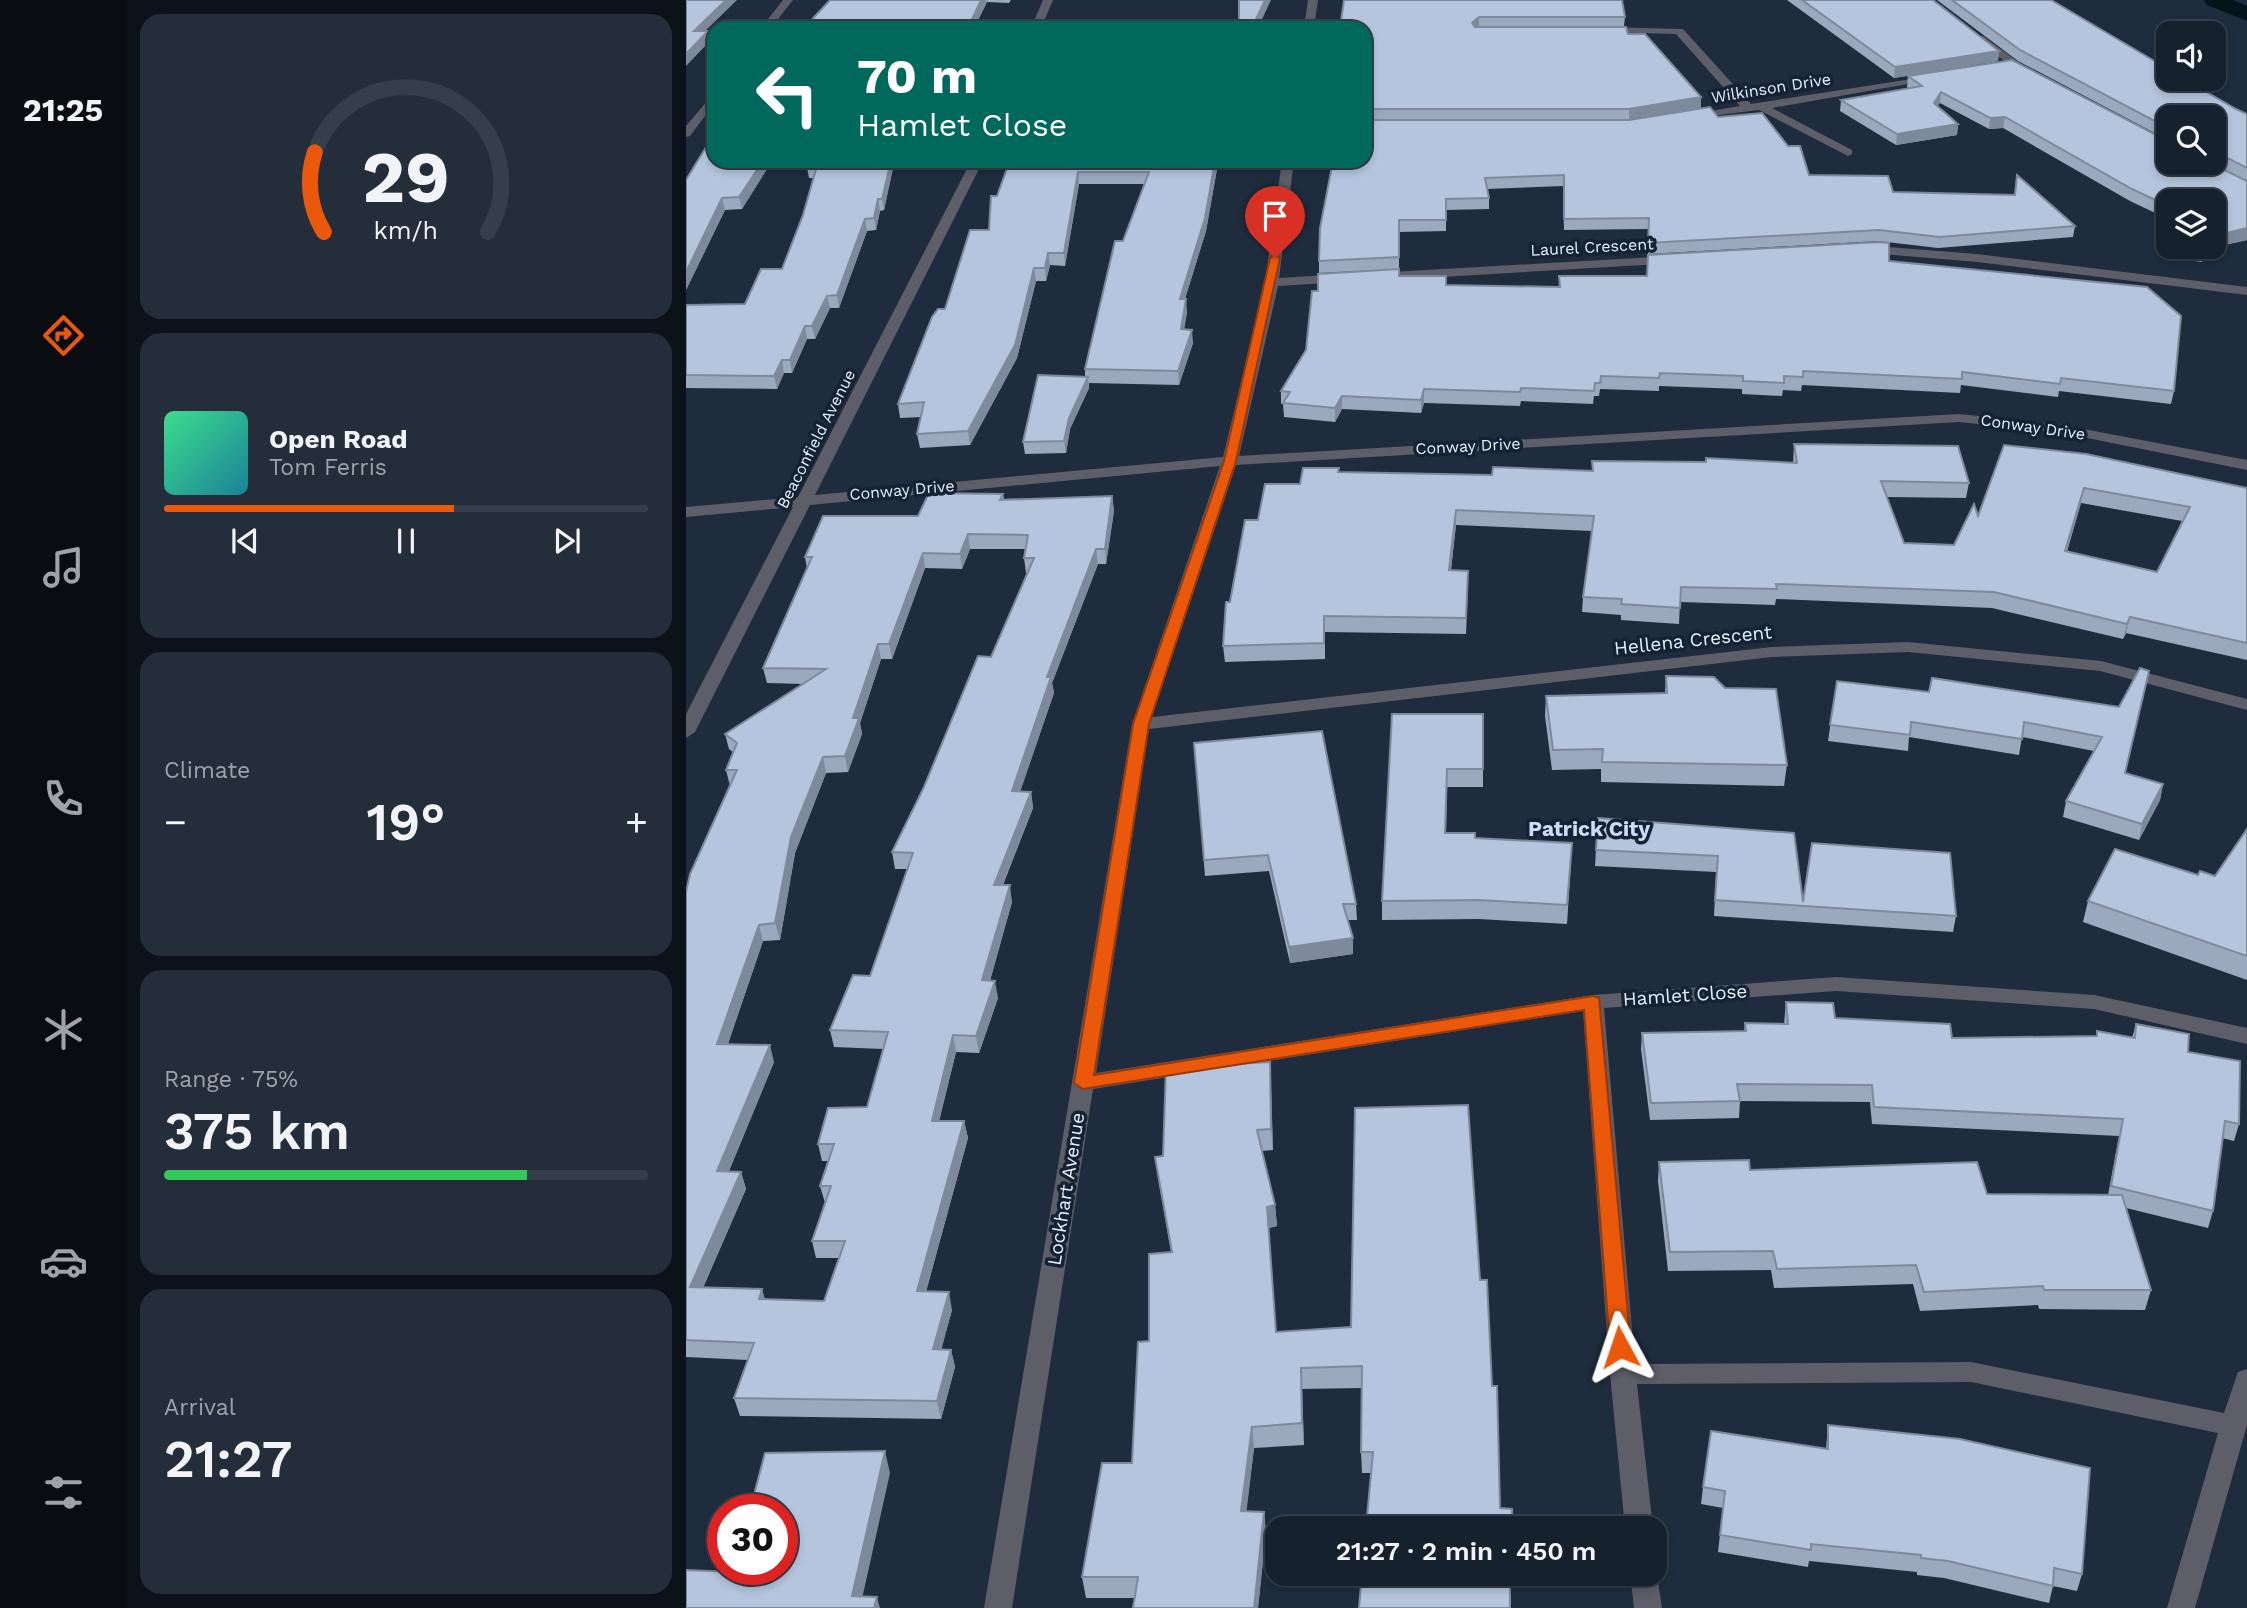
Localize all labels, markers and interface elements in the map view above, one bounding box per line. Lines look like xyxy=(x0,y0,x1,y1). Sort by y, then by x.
map controls xyxy=(2156,21,2226,259)
button: sound xyxy=(2156,21,2226,91)
text: 70 m xyxy=(857,47,977,105)
icon: left xyxy=(742,49,833,140)
street label: Wilkinson Drive xyxy=(1710,69,1832,107)
text: 21:25 xyxy=(23,91,103,129)
button: search xyxy=(2156,105,2226,175)
text: Hamlet Close xyxy=(857,106,1067,144)
text: 29 xyxy=(362,135,450,221)
pin xyxy=(1245,186,1305,258)
button: layers xyxy=(2156,189,2226,259)
icon: arrive xyxy=(1256,197,1294,235)
text: km/h xyxy=(374,216,438,245)
street label: Laurel Crescent xyxy=(1530,234,1654,260)
icon: directions xyxy=(39,311,88,360)
street label: Beaconfield Avenue xyxy=(773,366,859,512)
street label: Conway Drive xyxy=(1980,410,2086,444)
text: Open Road xyxy=(269,424,407,454)
street label: Conway Drive xyxy=(1415,434,1521,458)
text: Tom Ferris xyxy=(269,454,387,481)
street label: Conway Drive xyxy=(849,476,955,504)
icon: previous xyxy=(226,522,264,560)
icon: pause xyxy=(387,522,425,560)
icon: next xyxy=(548,522,586,560)
icon: music xyxy=(39,543,88,592)
street label: Hellena Crescent xyxy=(1613,620,1773,660)
text: Climate xyxy=(164,757,250,784)
icon: phone xyxy=(39,774,88,823)
text: 19° xyxy=(367,792,445,853)
text: − xyxy=(164,800,187,844)
text: + xyxy=(625,800,648,844)
district label: Patrick City xyxy=(1528,816,1650,841)
street label: Hamlet Close xyxy=(1622,979,1748,1011)
icon: climate xyxy=(39,1005,88,1054)
text: Range · 75% xyxy=(164,1066,298,1093)
text: 375 km xyxy=(164,1101,350,1162)
street label: Lockhart Avenue xyxy=(1043,1111,1089,1267)
icon: car xyxy=(39,1237,88,1286)
position arrow xyxy=(1583,1310,1657,1384)
text: Arrival xyxy=(164,1394,236,1421)
text: 21:27 xyxy=(164,1429,292,1490)
icon: filters xyxy=(39,1468,88,1517)
speed limit sign: 30 xyxy=(707,1494,798,1585)
text: 21:27 · 2 min · 450 m xyxy=(1336,1536,1596,1566)

